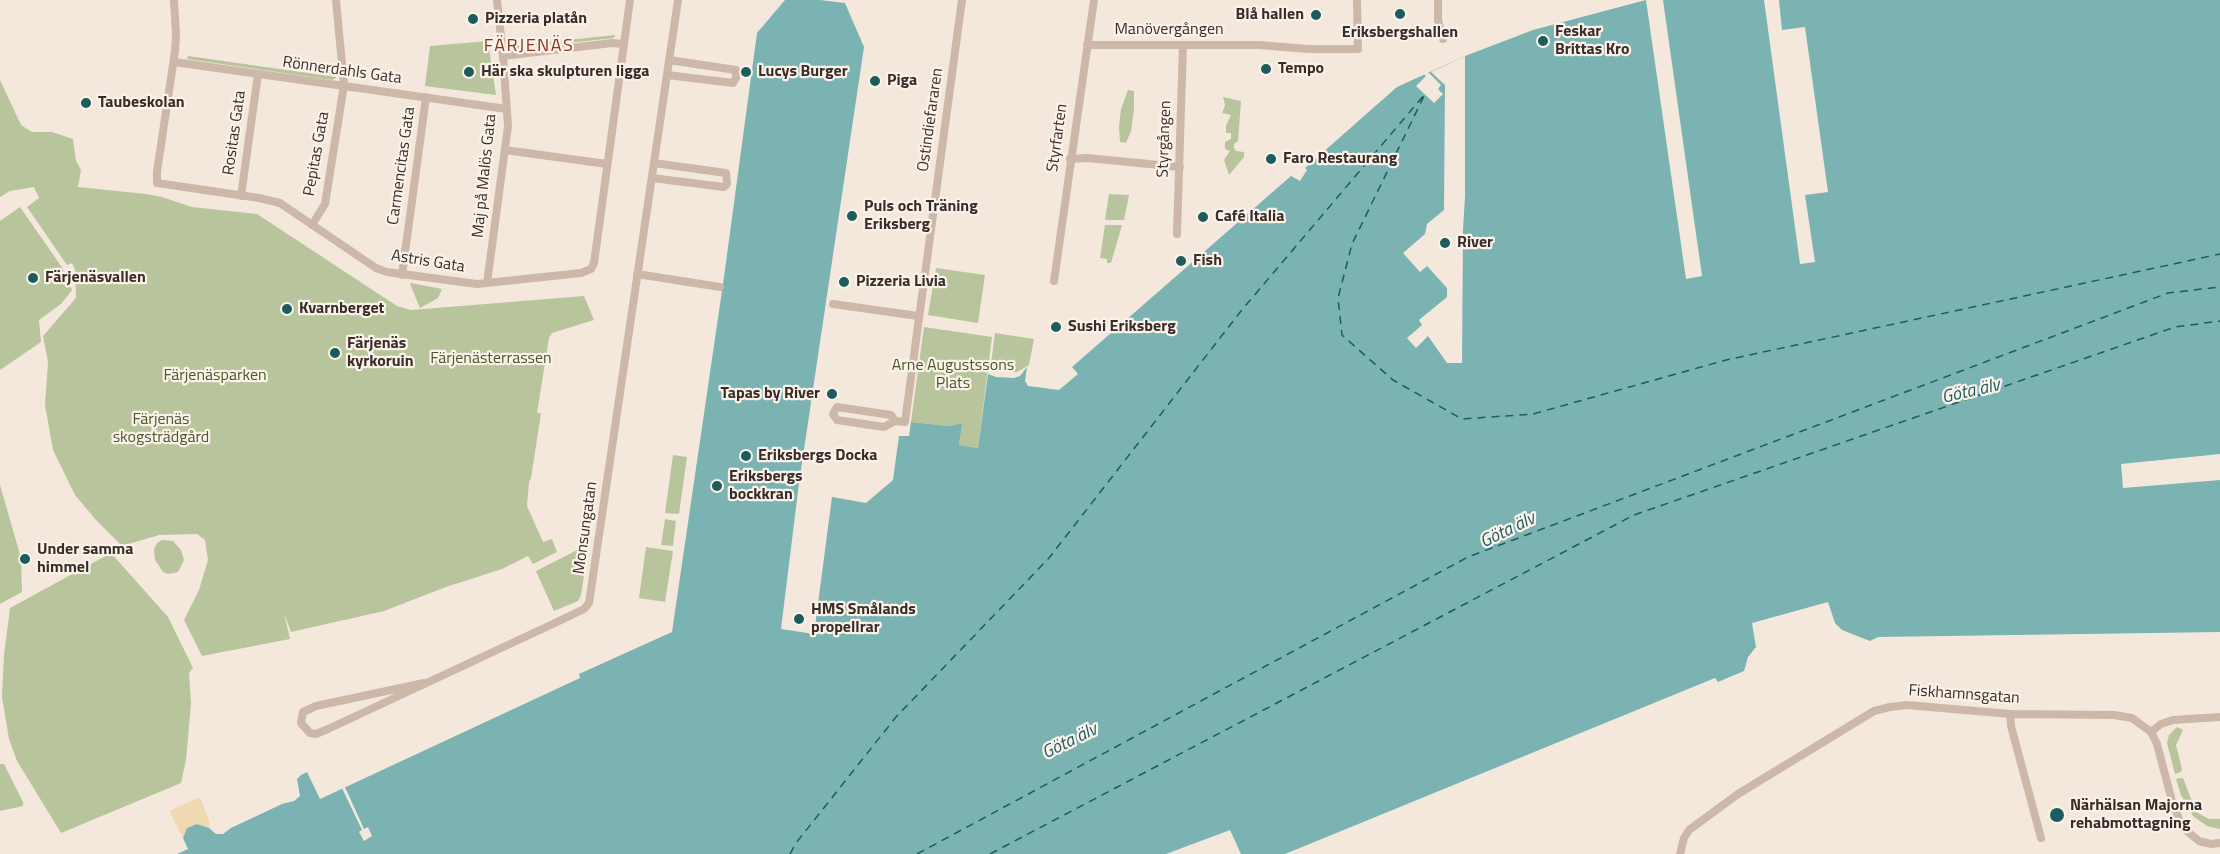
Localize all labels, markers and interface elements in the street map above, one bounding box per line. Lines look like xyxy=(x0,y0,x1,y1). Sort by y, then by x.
place label: Blå hallen xyxy=(1236,5,1304,25)
marker: Eriksbergshallen xyxy=(1393,7,1407,21)
marker: Blå hallen xyxy=(1309,8,1323,22)
place label: Pizzeria platån xyxy=(485,9,587,29)
marker: Pizzeria platån xyxy=(466,12,480,26)
street label: Manövergången xyxy=(1114,20,1224,40)
place label: Feskar Brittas Kro xyxy=(1555,22,1630,60)
place label: Eriksbergshallen xyxy=(1342,23,1458,43)
marker: Feskar Brittas Kro xyxy=(1536,34,1550,48)
district label: FÄRJENÄS xyxy=(484,36,574,58)
street label: Rönnerdahls Gata xyxy=(281,53,403,89)
place label: Tempo xyxy=(1278,59,1324,79)
place label: Här ska skulpturen ligga xyxy=(481,62,649,82)
place label: Lucys Burger xyxy=(758,62,848,82)
marker: Tempo xyxy=(1259,62,1273,76)
marker: Här ska skulpturen ligga xyxy=(462,65,476,79)
marker: Lucys Burger xyxy=(739,65,753,79)
street label: Ostindiefararen xyxy=(914,67,948,173)
place label: Piga xyxy=(887,71,917,91)
marker: Piga xyxy=(868,74,882,88)
street label: Rositas Gata xyxy=(220,89,250,177)
place label: Taubeskolan xyxy=(98,93,185,113)
marker: Taubeskolan xyxy=(79,96,93,110)
street label: Styrgången xyxy=(1154,100,1176,178)
street label: Styrfarten xyxy=(1044,103,1072,173)
street label: Carmencitas Gata xyxy=(384,106,420,226)
street label: Pepitas Gata xyxy=(300,110,334,198)
street label: Maj på Malös Gata xyxy=(469,113,501,239)
place label: Faro Restaurang xyxy=(1283,149,1397,169)
marker: Faro Restaurang xyxy=(1264,152,1278,166)
place label: Puls och Träning Eriksberg xyxy=(864,197,978,235)
place label: Café Italia xyxy=(1215,207,1284,227)
marker: Puls och Träning Eriksberg xyxy=(845,209,859,223)
marker: Café Italia xyxy=(1196,210,1210,224)
place label: River xyxy=(1457,233,1493,253)
marker: River xyxy=(1438,236,1452,250)
street label: Astris Gata xyxy=(390,247,466,277)
place label: Fish xyxy=(1193,251,1222,271)
marker: Fish xyxy=(1174,254,1188,268)
place label: Färjenäsvallen xyxy=(45,268,146,288)
marker: Färjenäsvallen xyxy=(26,271,40,285)
place label: Pizzeria Livia xyxy=(856,272,946,292)
marker: Pizzeria Livia xyxy=(837,275,851,289)
place label: Kvarnberget xyxy=(299,299,384,319)
marker: Kvarnberget xyxy=(280,302,294,316)
place label: Sushi Eriksberg xyxy=(1068,317,1176,337)
marker: Sushi Eriksberg xyxy=(1049,320,1063,334)
place label: Färjenäs kyrkoruin xyxy=(347,334,414,372)
marker: Färjenäs kyrkoruin xyxy=(328,346,342,360)
park label: Färjenästerrassen xyxy=(430,349,552,369)
park label: Arne Augustssons Plats xyxy=(892,356,1014,394)
park label: Färjenäsparken xyxy=(163,366,267,386)
water label: Göta älv xyxy=(1940,375,2002,409)
place label: Tapas by River xyxy=(720,384,820,404)
marker: Tapas by River xyxy=(825,387,839,401)
park label: Färjenäs skogsträdgård xyxy=(113,410,209,448)
place label: Eriksbergs Docka xyxy=(758,446,877,466)
marker: Eriksbergs Docka xyxy=(739,449,753,463)
place label: Eriksbergs bockkran xyxy=(729,467,803,505)
marker: Eriksbergs bockkran xyxy=(710,479,724,493)
street label: Monsungatan xyxy=(570,480,602,576)
water label: Göta älv xyxy=(1477,508,1539,554)
place label: Under samma himmel xyxy=(37,540,133,578)
marker: Under samma himmel xyxy=(18,552,32,566)
place label: HMS Smålands propellrar xyxy=(811,600,916,638)
marker: HMS Smålands propellrar xyxy=(792,612,806,626)
street label: Fiskhamnsgatan xyxy=(1908,682,2020,708)
water label: Göta älv xyxy=(1039,719,1101,765)
place label: Närhälsan Majorna rehabmottagning xyxy=(2070,796,2202,834)
marker: Närhälsan Majorna rehabmottagning xyxy=(2048,806,2066,824)

